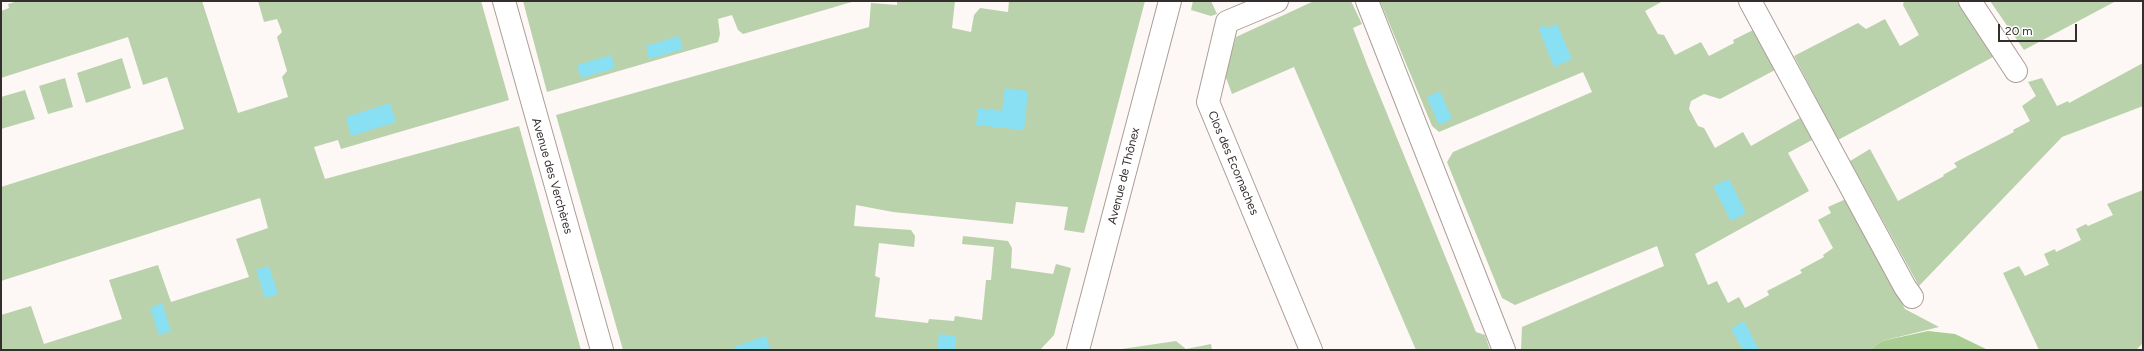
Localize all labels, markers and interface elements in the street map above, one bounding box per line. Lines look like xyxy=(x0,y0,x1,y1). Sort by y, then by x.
scale bar xyxy=(2000,16,2079,42)
text: 20 m xyxy=(2005,24,2033,38)
street label: Clos des Ecornaches xyxy=(1205,109,1261,217)
street label: Avenue des Verchères xyxy=(529,116,575,236)
street label: Avenue de Thônex xyxy=(1105,126,1143,226)

